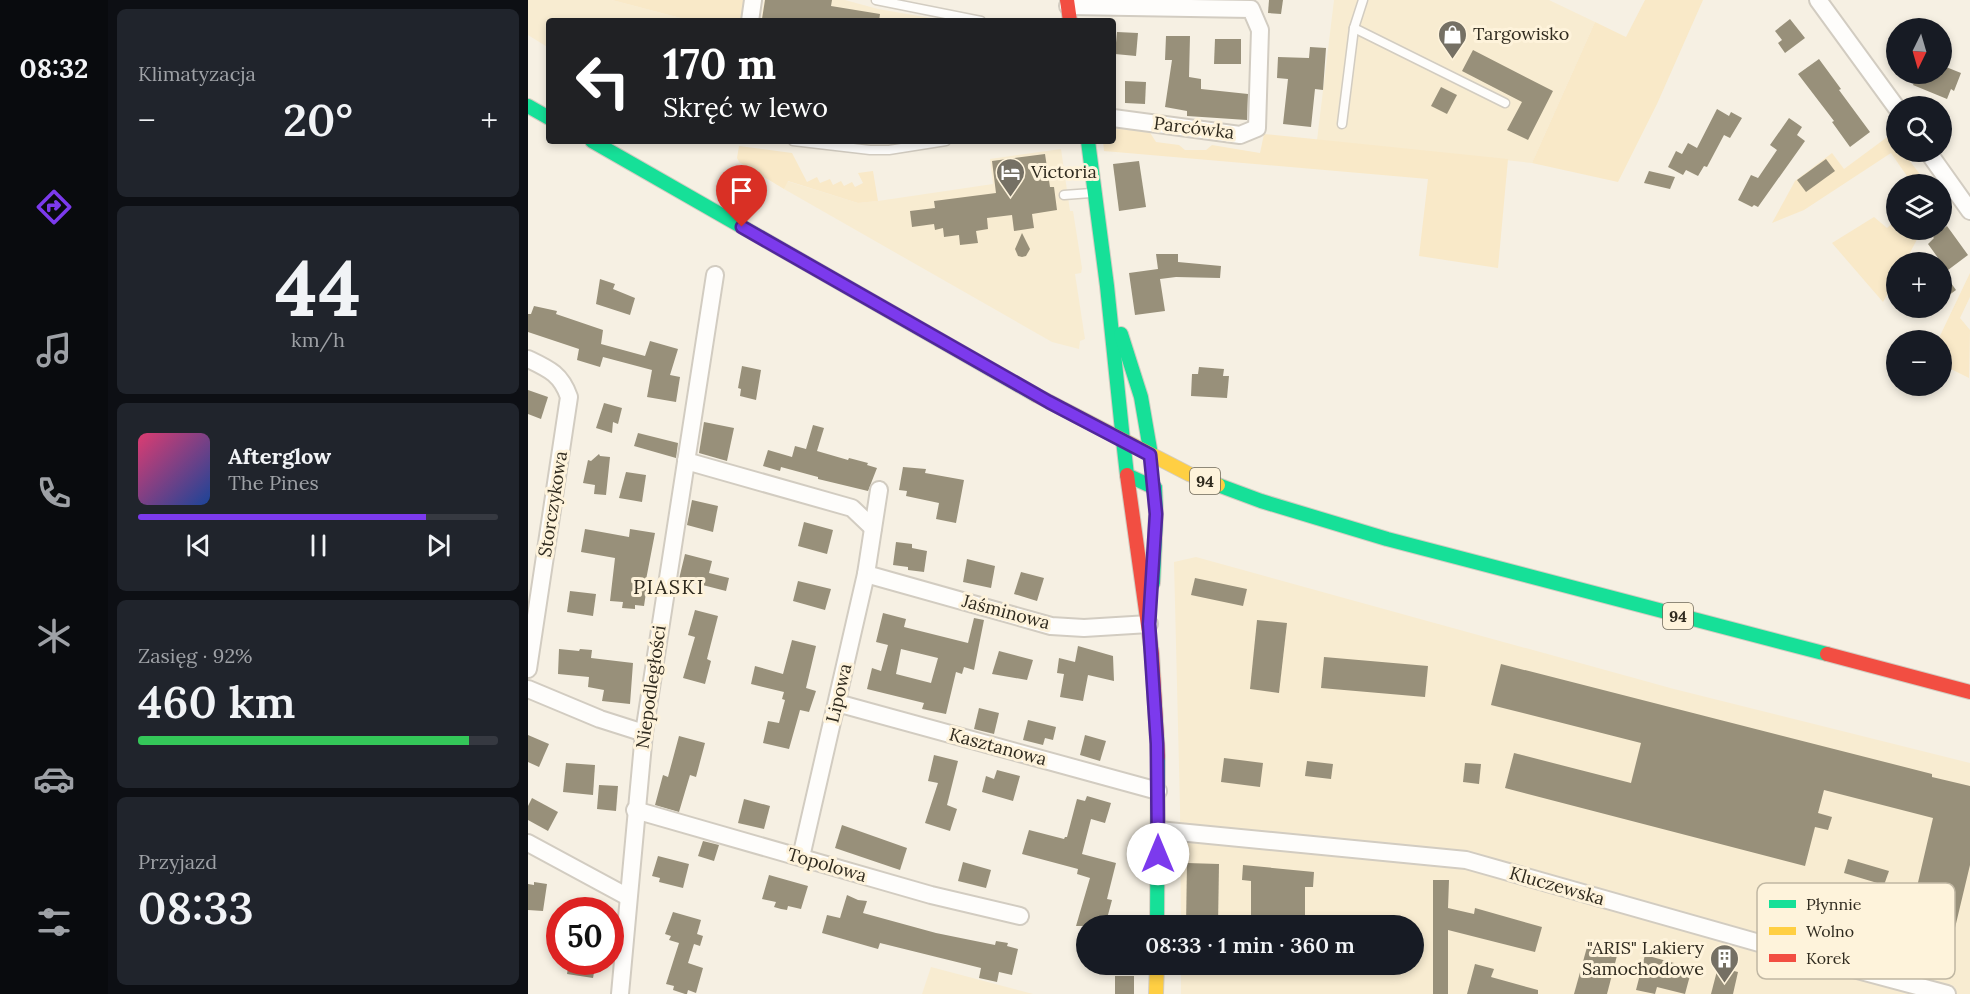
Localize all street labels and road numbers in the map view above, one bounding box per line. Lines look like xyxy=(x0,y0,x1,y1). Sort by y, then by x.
street label: Parcówka xyxy=(1152,111,1236,144)
street label: Storczykowa xyxy=(533,449,572,558)
road number: 94 xyxy=(1190,468,1220,494)
street label: Jaśminowa xyxy=(959,588,1053,634)
road number: 94 xyxy=(1663,603,1693,629)
street label: Niepodległości xyxy=(630,624,671,750)
street label: Lipowa xyxy=(821,661,856,725)
street label: Kasztanowa xyxy=(947,722,1049,771)
street label: Topolowa xyxy=(785,842,869,887)
street label: Kluczewska xyxy=(1507,861,1607,910)

